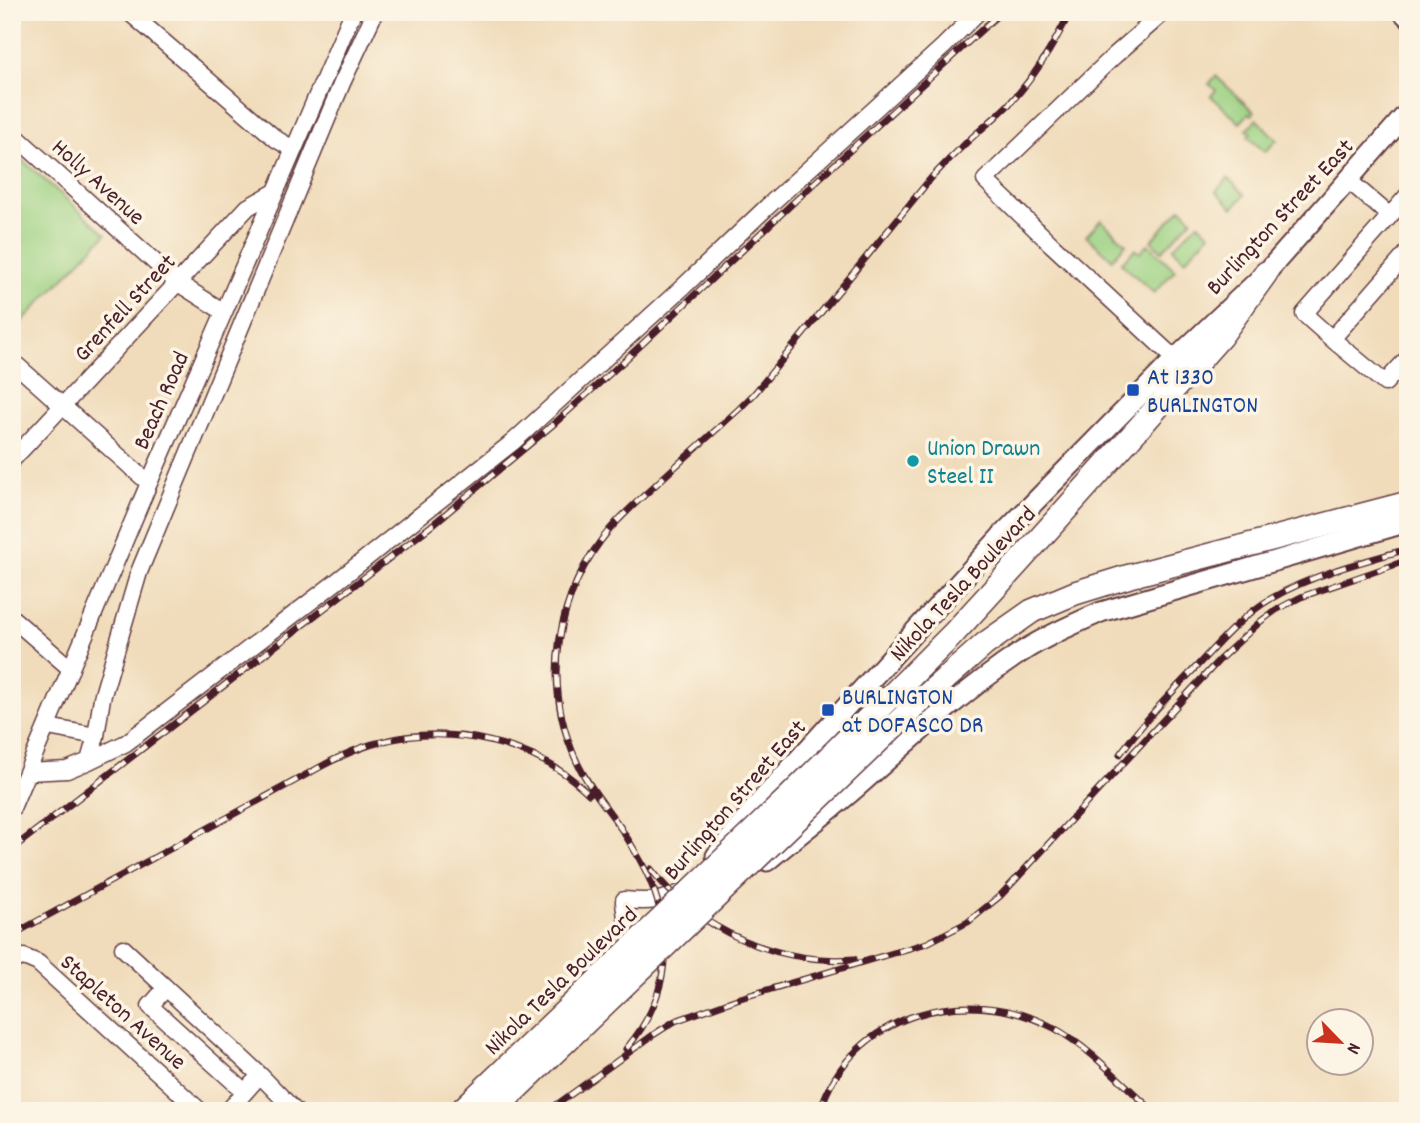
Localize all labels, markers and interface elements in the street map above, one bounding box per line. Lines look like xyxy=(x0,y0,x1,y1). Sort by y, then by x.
street label: Holly Avenue xyxy=(43,132,151,234)
street label: Burlington Street East xyxy=(1199,132,1363,304)
street label: Grenfell Street xyxy=(67,247,185,371)
street label: Beach Road xyxy=(126,347,199,456)
place label: At 1330 BURLINGTON xyxy=(1147,362,1258,424)
marker: At 1330 BURLINGTON xyxy=(1125,382,1141,398)
place label: Union Drawn Steel II xyxy=(927,433,1040,495)
marker: Union Drawn Steel II xyxy=(905,453,921,469)
street label: Nikola Tesla Boulevard xyxy=(883,500,1046,671)
place label: BURLINGTON at DOFASCO DR xyxy=(842,682,983,744)
marker: BURLINGTON at DOFASCO DR xyxy=(820,702,836,718)
street label: Burlington Street East xyxy=(657,713,816,889)
street label: Nikola Tesla Boulevard xyxy=(478,900,647,1065)
street label: Stapleton Avenue xyxy=(51,947,193,1079)
north arrow xyxy=(1304,1007,1374,1078)
text: N xyxy=(1338,1038,1366,1058)

